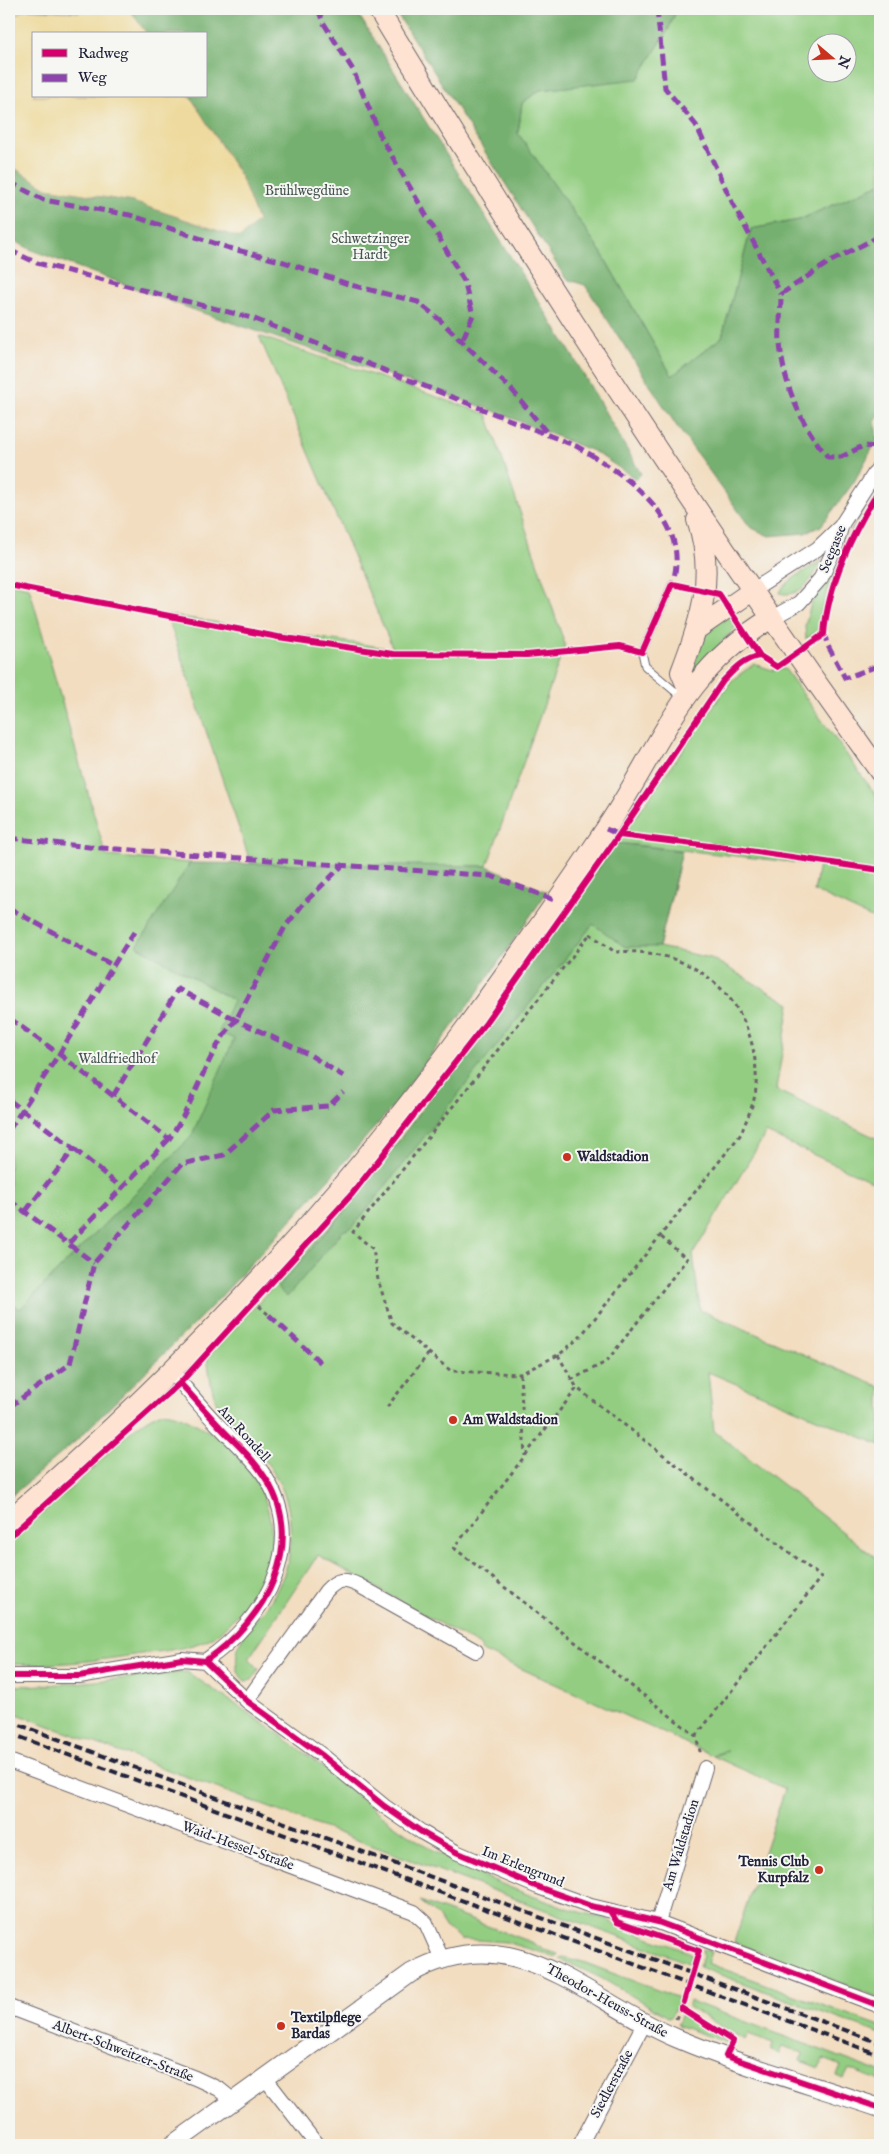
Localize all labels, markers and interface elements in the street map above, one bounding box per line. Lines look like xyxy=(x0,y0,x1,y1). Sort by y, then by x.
legend xyxy=(32,32,208,98)
north arrow xyxy=(806,32,856,82)
text: Radweg xyxy=(78,44,129,63)
text: N xyxy=(833,52,854,71)
text: Weg xyxy=(78,68,107,87)
park label: Brühlwegdüne xyxy=(265,182,350,200)
park label: Schwetzinger Hardt xyxy=(331,230,409,264)
street label: Seegasse xyxy=(815,522,851,576)
park label: Waldfriedhof xyxy=(78,1050,159,1068)
place label: Waldstadion xyxy=(576,1148,649,1166)
marker: Waldstadion xyxy=(561,1151,573,1163)
street label: Am Rondell xyxy=(213,1401,274,1466)
place label: Am Waldstadion xyxy=(462,1411,559,1429)
marker: Am Waldstadion xyxy=(447,1414,459,1426)
street label: Am Waldstadion xyxy=(658,1796,704,1894)
street label: Waid-Hessel-Straße xyxy=(180,1817,297,1875)
street label: Im Erlengrund xyxy=(479,1842,567,1892)
place label: Tennis Club Kurpfalz xyxy=(737,1853,810,1887)
marker: Tennis Club Kurpfalz xyxy=(813,1864,825,1876)
street label: Theodor-Heuss-Straße xyxy=(543,1960,672,2042)
place label: Textilpflege Bardas xyxy=(290,2009,362,2043)
street label: Albert-Schweitzer-Straße xyxy=(49,2015,197,2086)
marker: Textilpflege Bardas xyxy=(275,2020,287,2032)
street label: Siedlerstraße xyxy=(587,2046,638,2121)

